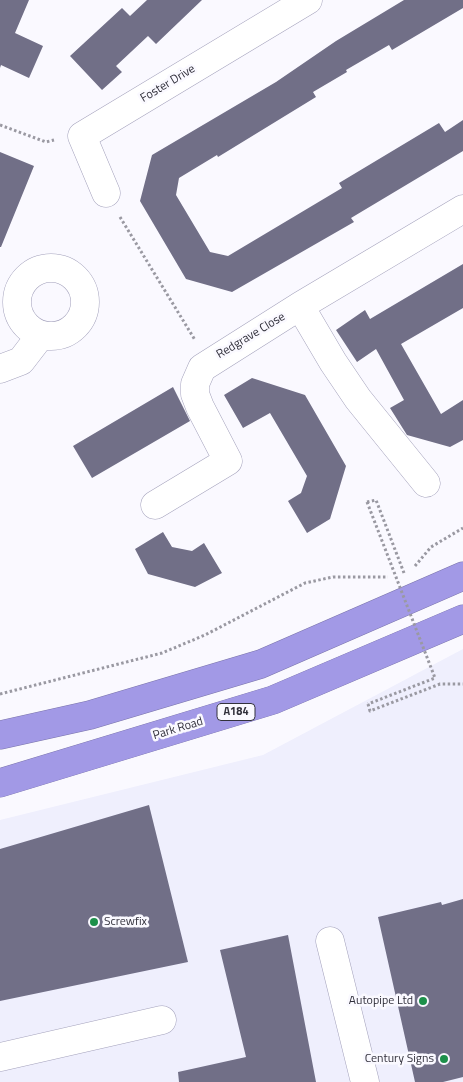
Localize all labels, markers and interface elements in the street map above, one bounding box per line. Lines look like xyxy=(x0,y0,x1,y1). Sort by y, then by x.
street label: Foster Drive xyxy=(138,62,198,106)
street label: Redgrave Close xyxy=(214,310,288,362)
road number: A184 xyxy=(217,704,255,720)
street label: Park Road xyxy=(151,715,205,743)
place label: Screwfix xyxy=(104,915,147,929)
marker: Screwfix xyxy=(88,916,100,928)
place label: Autopipe Ltd xyxy=(349,994,413,1008)
marker: Autopipe Ltd xyxy=(417,995,429,1007)
place label: Century Signs xyxy=(365,1052,434,1066)
marker: Century Signs xyxy=(438,1053,450,1065)

